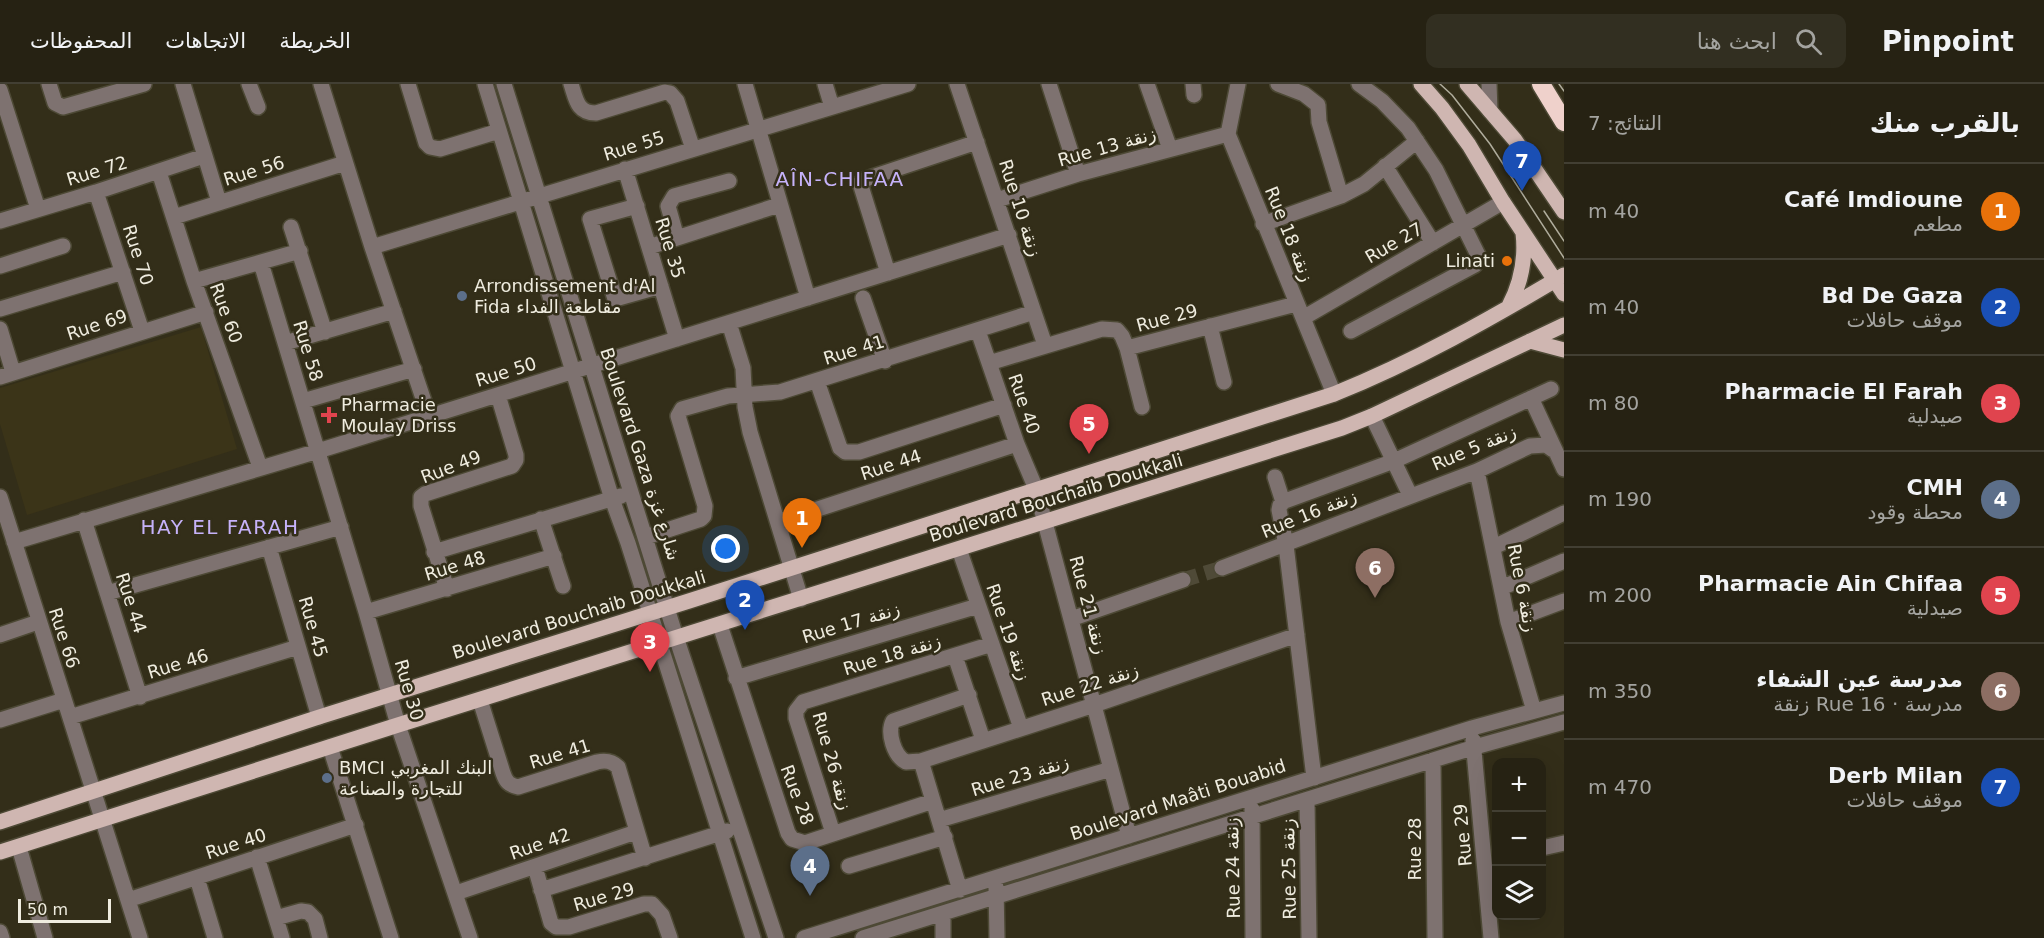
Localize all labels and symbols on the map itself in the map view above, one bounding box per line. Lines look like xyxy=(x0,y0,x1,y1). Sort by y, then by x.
street label: Rue 13 زنقة xyxy=(1055,123,1158,171)
street label: Rue 55 xyxy=(601,126,667,165)
pin: 7 xyxy=(1502,141,1541,191)
street label: Rue 72 xyxy=(64,151,130,190)
street label: Rue 56 xyxy=(221,151,287,190)
street label: Rue 10 زنقة xyxy=(995,157,1046,259)
district label: AÎN-CHIFAA xyxy=(775,167,905,191)
street label: Rue 18 زنقة xyxy=(1261,183,1318,285)
street label: Rue 35 xyxy=(651,215,690,281)
street label: Rue 27 xyxy=(1361,218,1426,267)
street label: Rue 70 xyxy=(119,222,158,288)
place label: Linati xyxy=(1445,250,1495,271)
marker: Linati xyxy=(1500,254,1514,268)
place label: Arrondissement d'Al Fida مقاطعة الفداء xyxy=(474,275,656,317)
street label: Rue 60 xyxy=(206,280,247,346)
marker: Arrondissement d'Al Fida مقاطعة الفداء xyxy=(455,289,469,303)
street label: Rue 29 xyxy=(1134,299,1200,336)
street label: Rue 69 xyxy=(64,305,130,344)
street label: Rue 58 xyxy=(289,318,328,384)
street label: Rue 41 xyxy=(821,330,887,369)
street label: Boulevard Gaza شارع غزة xyxy=(595,345,685,563)
street label: Rue 50 xyxy=(473,352,539,391)
street label: Rue 40 xyxy=(1004,371,1045,437)
place label: Pharmacie Moulay Driss xyxy=(341,394,456,436)
pin: 5 xyxy=(1070,404,1108,454)
marker: Pharmacie Moulay Driss xyxy=(322,408,336,422)
street label: Rue 5 زنقة xyxy=(1428,420,1519,475)
street label: Rue 49 xyxy=(418,445,484,488)
street label: Rue 44 xyxy=(858,445,924,484)
street label: Boulevard Bouchaib Doukkali xyxy=(927,449,1185,546)
street label: Rue 16 زنقة xyxy=(1258,485,1360,542)
pin: 1 xyxy=(782,498,822,548)
district label: HAY EL FARAH xyxy=(140,515,300,539)
your location xyxy=(711,534,740,563)
street label: Rue 6 زنقة xyxy=(1504,542,1541,634)
street label: Rue 48 xyxy=(422,546,488,585)
pin: 6 xyxy=(1356,548,1394,598)
street label: Rue 21 زنقة xyxy=(1065,553,1112,656)
street label: Boulevard Bouchaib Doukkali xyxy=(450,566,708,663)
street label: Rue 44 xyxy=(112,570,151,636)
pin: 2 xyxy=(726,580,764,630)
street label: Rue 19 زنقة xyxy=(982,581,1035,683)
street label: Rue 45 xyxy=(295,594,332,660)
street label: Rue 17 زنقة xyxy=(799,598,902,647)
street label: Rue 66 xyxy=(45,605,84,671)
pin: 3 xyxy=(630,622,670,672)
street label: Rue 18 زنقة xyxy=(840,630,943,679)
street label: Rue 46 xyxy=(145,644,211,683)
street label: Rue 30 xyxy=(391,657,428,723)
street label: Rue 22 زنقة xyxy=(1039,659,1141,710)
street label: Rue 26 زنقة xyxy=(808,709,856,812)
street label: Rue 41 xyxy=(527,734,593,773)
street label: Rue 23 زنقة xyxy=(968,751,1071,800)
street label: Boulevard Maâti Bouabid xyxy=(1067,755,1288,844)
place label: BMCI البنك المغربي للتجارة والصناعة xyxy=(339,757,492,800)
street label: Rue 28 xyxy=(776,762,819,828)
marker: BMCI البنك المغربي للتجارة والصناعة xyxy=(320,771,334,785)
street label: Rue 29 xyxy=(1449,803,1476,867)
street label: Rue 24 زنقة xyxy=(1221,817,1244,919)
street label: Rue 25 زنقة xyxy=(1277,818,1300,920)
street label: Rue 28 xyxy=(1404,818,1425,880)
street label: Rue 42 xyxy=(507,823,573,864)
street label: Rue 40 xyxy=(203,824,269,863)
pin: 4 xyxy=(790,846,830,896)
street label: Rue 29 xyxy=(571,878,637,915)
scale bar xyxy=(18,896,111,924)

